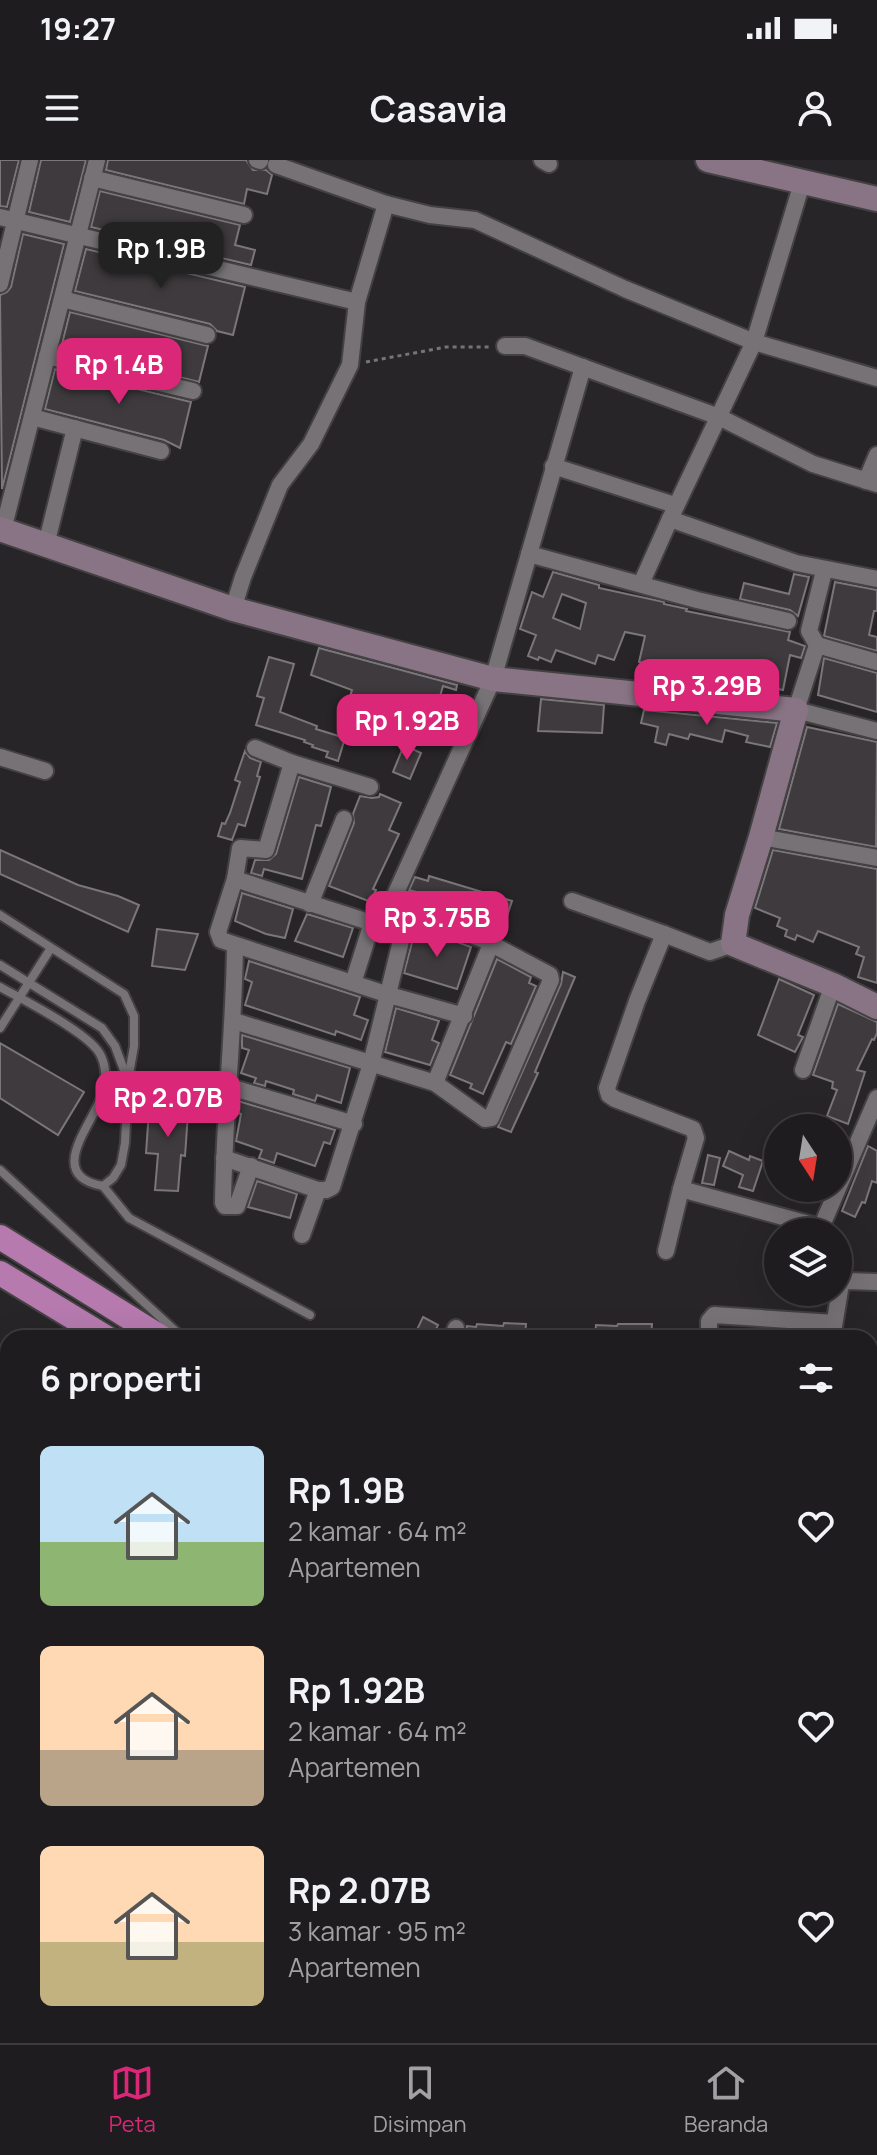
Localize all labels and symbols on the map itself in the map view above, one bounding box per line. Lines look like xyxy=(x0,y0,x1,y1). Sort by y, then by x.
pin: Rp 1.9B xyxy=(87,222,235,290)
pin: Rp 1.4B xyxy=(45,338,193,406)
pin: Rp 3.29B xyxy=(624,659,790,727)
pin: Rp 1.92B xyxy=(324,694,490,762)
pin: Rp 3.75B xyxy=(354,891,520,959)
pin: Rp 2.07B xyxy=(85,1071,251,1139)
north arrow xyxy=(764,1114,852,1202)

